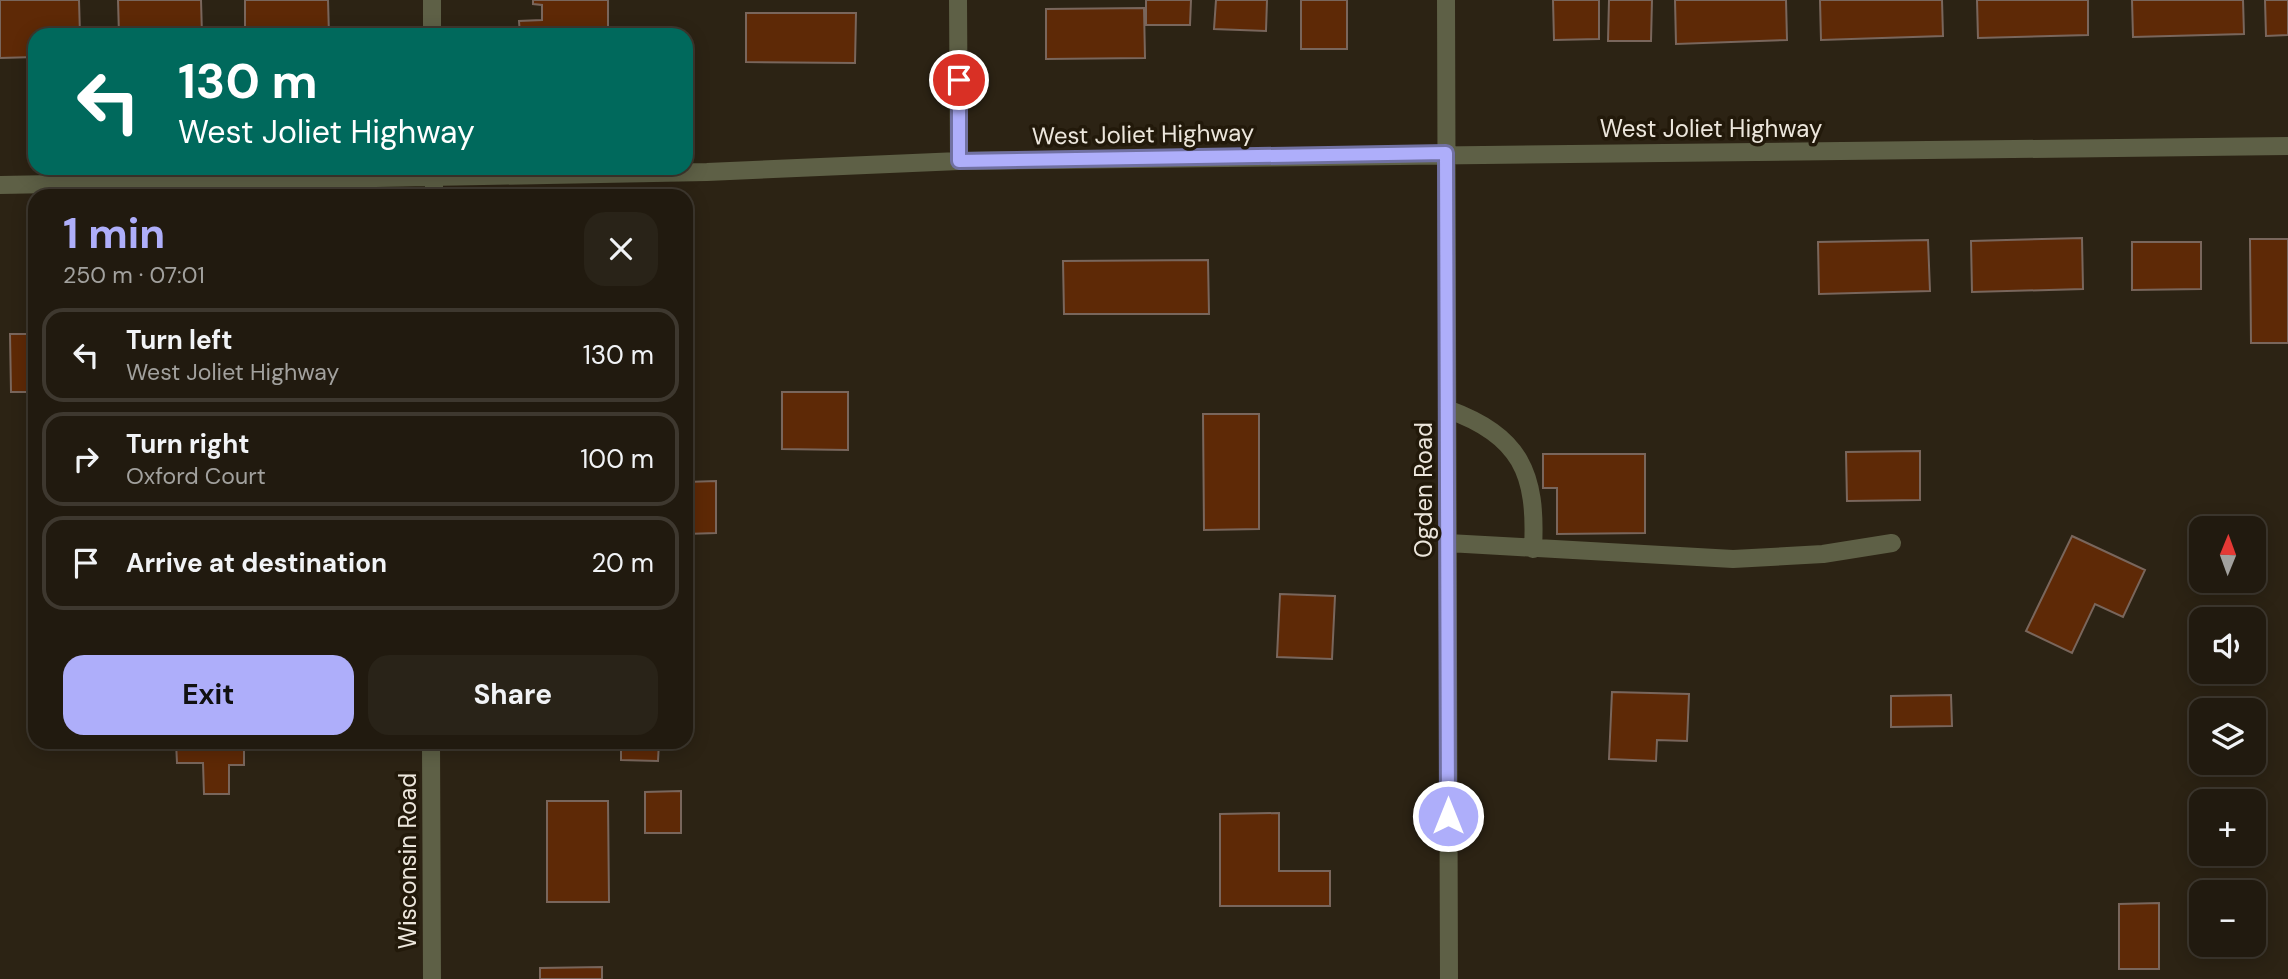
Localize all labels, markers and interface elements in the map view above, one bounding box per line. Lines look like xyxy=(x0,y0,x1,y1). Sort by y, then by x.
text: 130 m xyxy=(178,49,318,113)
pin xyxy=(929,50,989,110)
icon: left xyxy=(63,56,154,147)
icon: arrive xyxy=(940,61,978,99)
text: West Joliet Highway xyxy=(178,111,475,153)
street label: West Joliet Highway xyxy=(1600,113,1822,144)
street label: West Joliet Highway xyxy=(1031,117,1255,151)
text: 1 min xyxy=(63,206,165,261)
button: close xyxy=(584,212,658,286)
text: 250 m · 07:01 xyxy=(63,260,205,290)
text: Turn left xyxy=(126,323,233,357)
icon: left xyxy=(67,336,105,374)
text: 130 m xyxy=(583,338,654,372)
text: West Joliet Highway xyxy=(126,357,339,387)
street label: Ogden Road xyxy=(1408,422,1439,558)
text: Turn right xyxy=(126,427,250,461)
icon: right xyxy=(67,440,105,478)
text: 100 m xyxy=(580,442,654,476)
text: Oxford Court xyxy=(126,461,266,491)
north arrow xyxy=(2189,516,2266,593)
map controls xyxy=(2189,516,2266,957)
icon: arrive xyxy=(67,544,105,582)
text: Arrive at destination xyxy=(126,546,387,580)
text: 20 m xyxy=(591,546,654,580)
button: sound xyxy=(2189,607,2266,684)
button: Exit xyxy=(63,655,354,735)
button: Share xyxy=(368,655,658,735)
button: layers xyxy=(2189,698,2266,775)
street label: Wisconsin Road xyxy=(392,773,423,949)
position arrow xyxy=(1411,779,1485,853)
button: + xyxy=(2189,789,2266,866)
button: − xyxy=(2189,880,2266,957)

